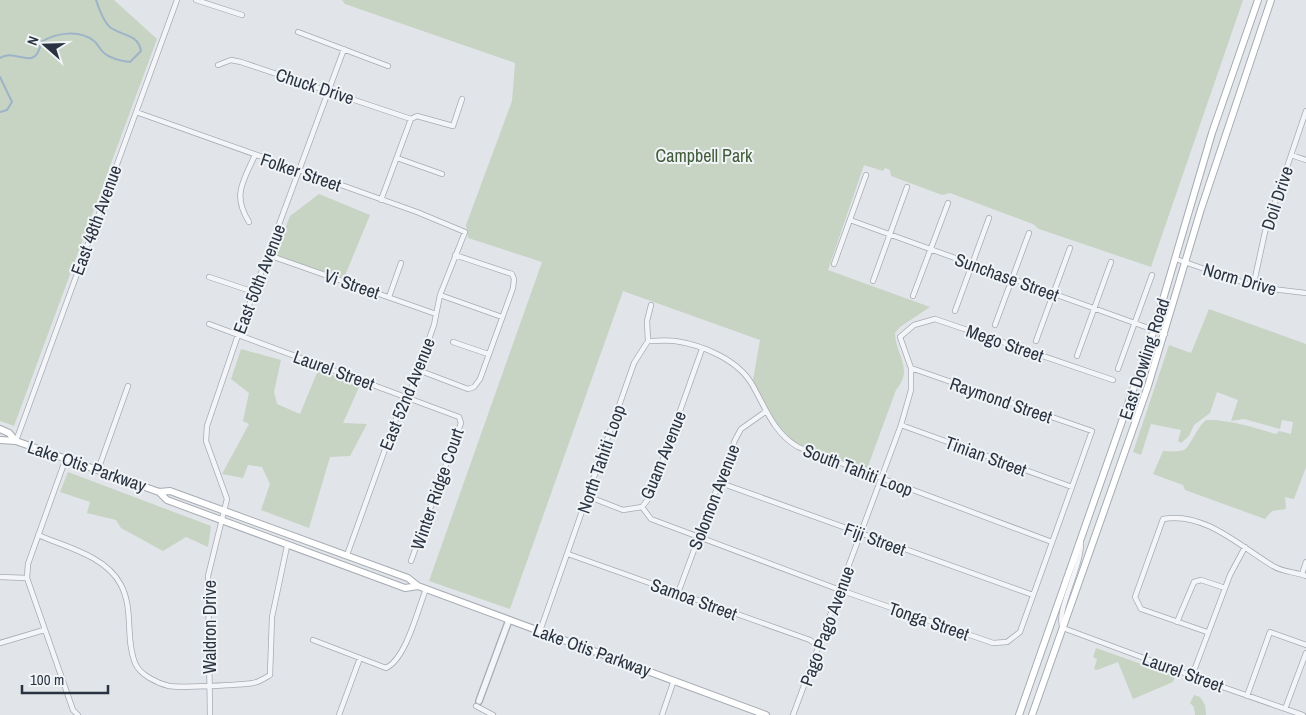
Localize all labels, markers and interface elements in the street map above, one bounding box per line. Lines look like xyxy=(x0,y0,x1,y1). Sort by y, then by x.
north arrow xyxy=(20,20,70,70)
text: N xyxy=(23,34,43,48)
street label: Chuck Drive xyxy=(273,62,357,110)
park label: Campbell Park xyxy=(656,143,753,168)
street label: Folker Street xyxy=(257,147,345,197)
street label: East 48th Avenue xyxy=(65,161,127,279)
street label: Doil Drive xyxy=(1255,163,1299,233)
street label: East 50th Avenue xyxy=(227,221,291,337)
street label: Sunchase Street xyxy=(951,247,1063,307)
street label: Norm Drive xyxy=(1200,257,1280,301)
street label: Vi Street xyxy=(321,263,383,305)
street label: East Dowling Road xyxy=(1113,295,1175,423)
street label: Mego Street xyxy=(963,318,1047,368)
street label: East 52nd Avenue xyxy=(373,334,441,454)
street label: Laurel Street xyxy=(290,344,378,396)
street label: Raymond Street xyxy=(947,371,1055,429)
street label: North Tahiti Loop xyxy=(571,401,631,517)
street label: Guam Avenue xyxy=(634,407,692,503)
street label: Winter Ridge Court xyxy=(404,425,470,553)
street label: Tinian Street xyxy=(942,430,1030,482)
street label: Lake Otis Parkway xyxy=(24,434,150,498)
street label: South Tahiti Loop xyxy=(799,438,917,502)
street label: Solomon Avenue xyxy=(682,441,746,553)
street label: Fiji Street xyxy=(841,516,909,562)
street label: Pago Pago Avenue xyxy=(794,562,860,690)
street label: Samoa Street xyxy=(647,572,741,626)
street label: Waldron Drive xyxy=(197,580,222,674)
street label: Tonga Street xyxy=(885,596,973,646)
street label: Lake Otis Parkway xyxy=(530,617,655,683)
street label: Laurel Street xyxy=(1139,646,1227,698)
scale bar xyxy=(22,662,109,694)
text: 100 m xyxy=(30,669,64,690)

